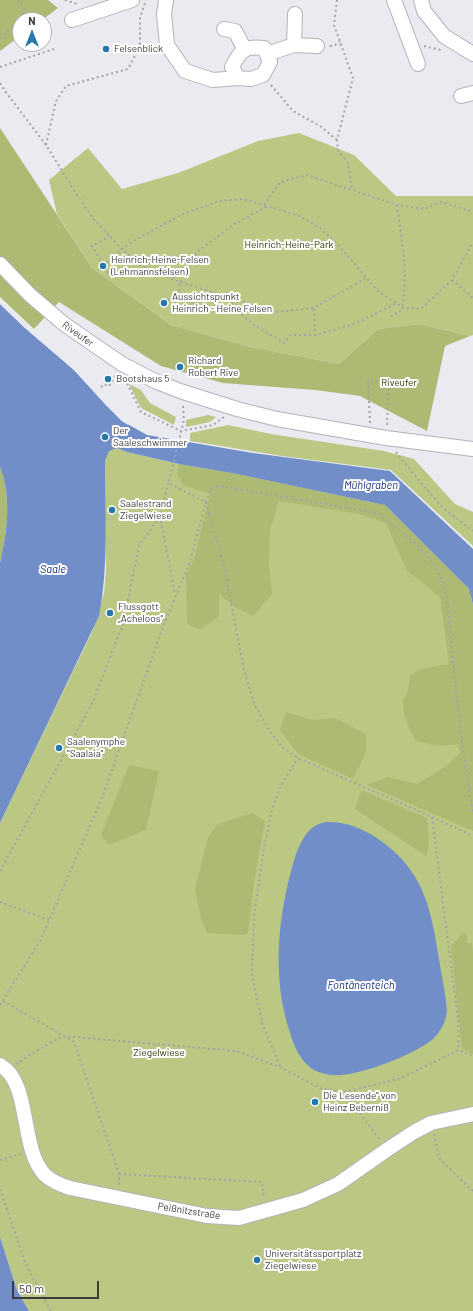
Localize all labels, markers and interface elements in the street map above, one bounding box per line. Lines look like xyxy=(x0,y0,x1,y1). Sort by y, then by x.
north arrow xyxy=(12,12,52,52)
text: N xyxy=(28,14,36,27)
place label: Felsenblick xyxy=(114,43,163,55)
marker: Felsenblick xyxy=(101,44,111,54)
park label: Heinrich-Heine-Park xyxy=(244,239,334,251)
place label: Heinrich-Heine-Felsen (Lehmannsfelsen) xyxy=(111,254,209,278)
marker: Heinrich-Heine-Felsen (Lehmannsfelsen) xyxy=(98,261,108,271)
place label: Aussichtspunkt Heinrich - Heine Felsen xyxy=(172,291,272,314)
marker: Aussichtspunkt Heinrich - Heine Felsen xyxy=(159,298,169,308)
street label: Riveufer xyxy=(60,319,96,349)
place label: Richard Robert Rive xyxy=(188,355,238,378)
marker: Richard Robert Rive xyxy=(175,362,185,372)
place label: Bootshaus 5 xyxy=(116,373,169,385)
marker: Bootshaus 5 xyxy=(103,374,113,384)
park label: Riveufer xyxy=(381,377,417,389)
place label: Der Saaleschwimmer xyxy=(113,425,187,448)
marker: Der Saaleschwimmer xyxy=(100,432,110,442)
water label: Mühlgraben xyxy=(344,478,398,492)
place label: Saalestrand Ziegelwiese xyxy=(120,498,172,522)
marker: Saalestrand Ziegelwiese xyxy=(107,505,117,515)
water label: Saale xyxy=(40,562,66,576)
place label: Flussgott „Acheloos“ xyxy=(118,601,163,624)
marker: Flussgott „Acheloos“ xyxy=(105,608,115,618)
place label: Saalenymphe "Saalaia" xyxy=(67,736,125,760)
marker: Saalenymphe "Saalaia" xyxy=(54,743,64,753)
water label: Fontänenteich xyxy=(327,978,395,992)
park label: Ziegelwiese xyxy=(133,1047,185,1059)
place label: Die Lesende" von Heinz Beberniß xyxy=(323,1090,396,1114)
marker: Die Lesende" von Heinz Beberniß xyxy=(310,1097,320,1107)
street label: Peißnitzstraße xyxy=(157,1200,221,1222)
place label: Universitätssportplatz Ziegelwiese xyxy=(265,1248,361,1272)
marker: Universitätssportplatz Ziegelwiese xyxy=(252,1255,262,1265)
scale bar xyxy=(14,1273,101,1299)
text: 50 m xyxy=(19,1281,44,1295)

